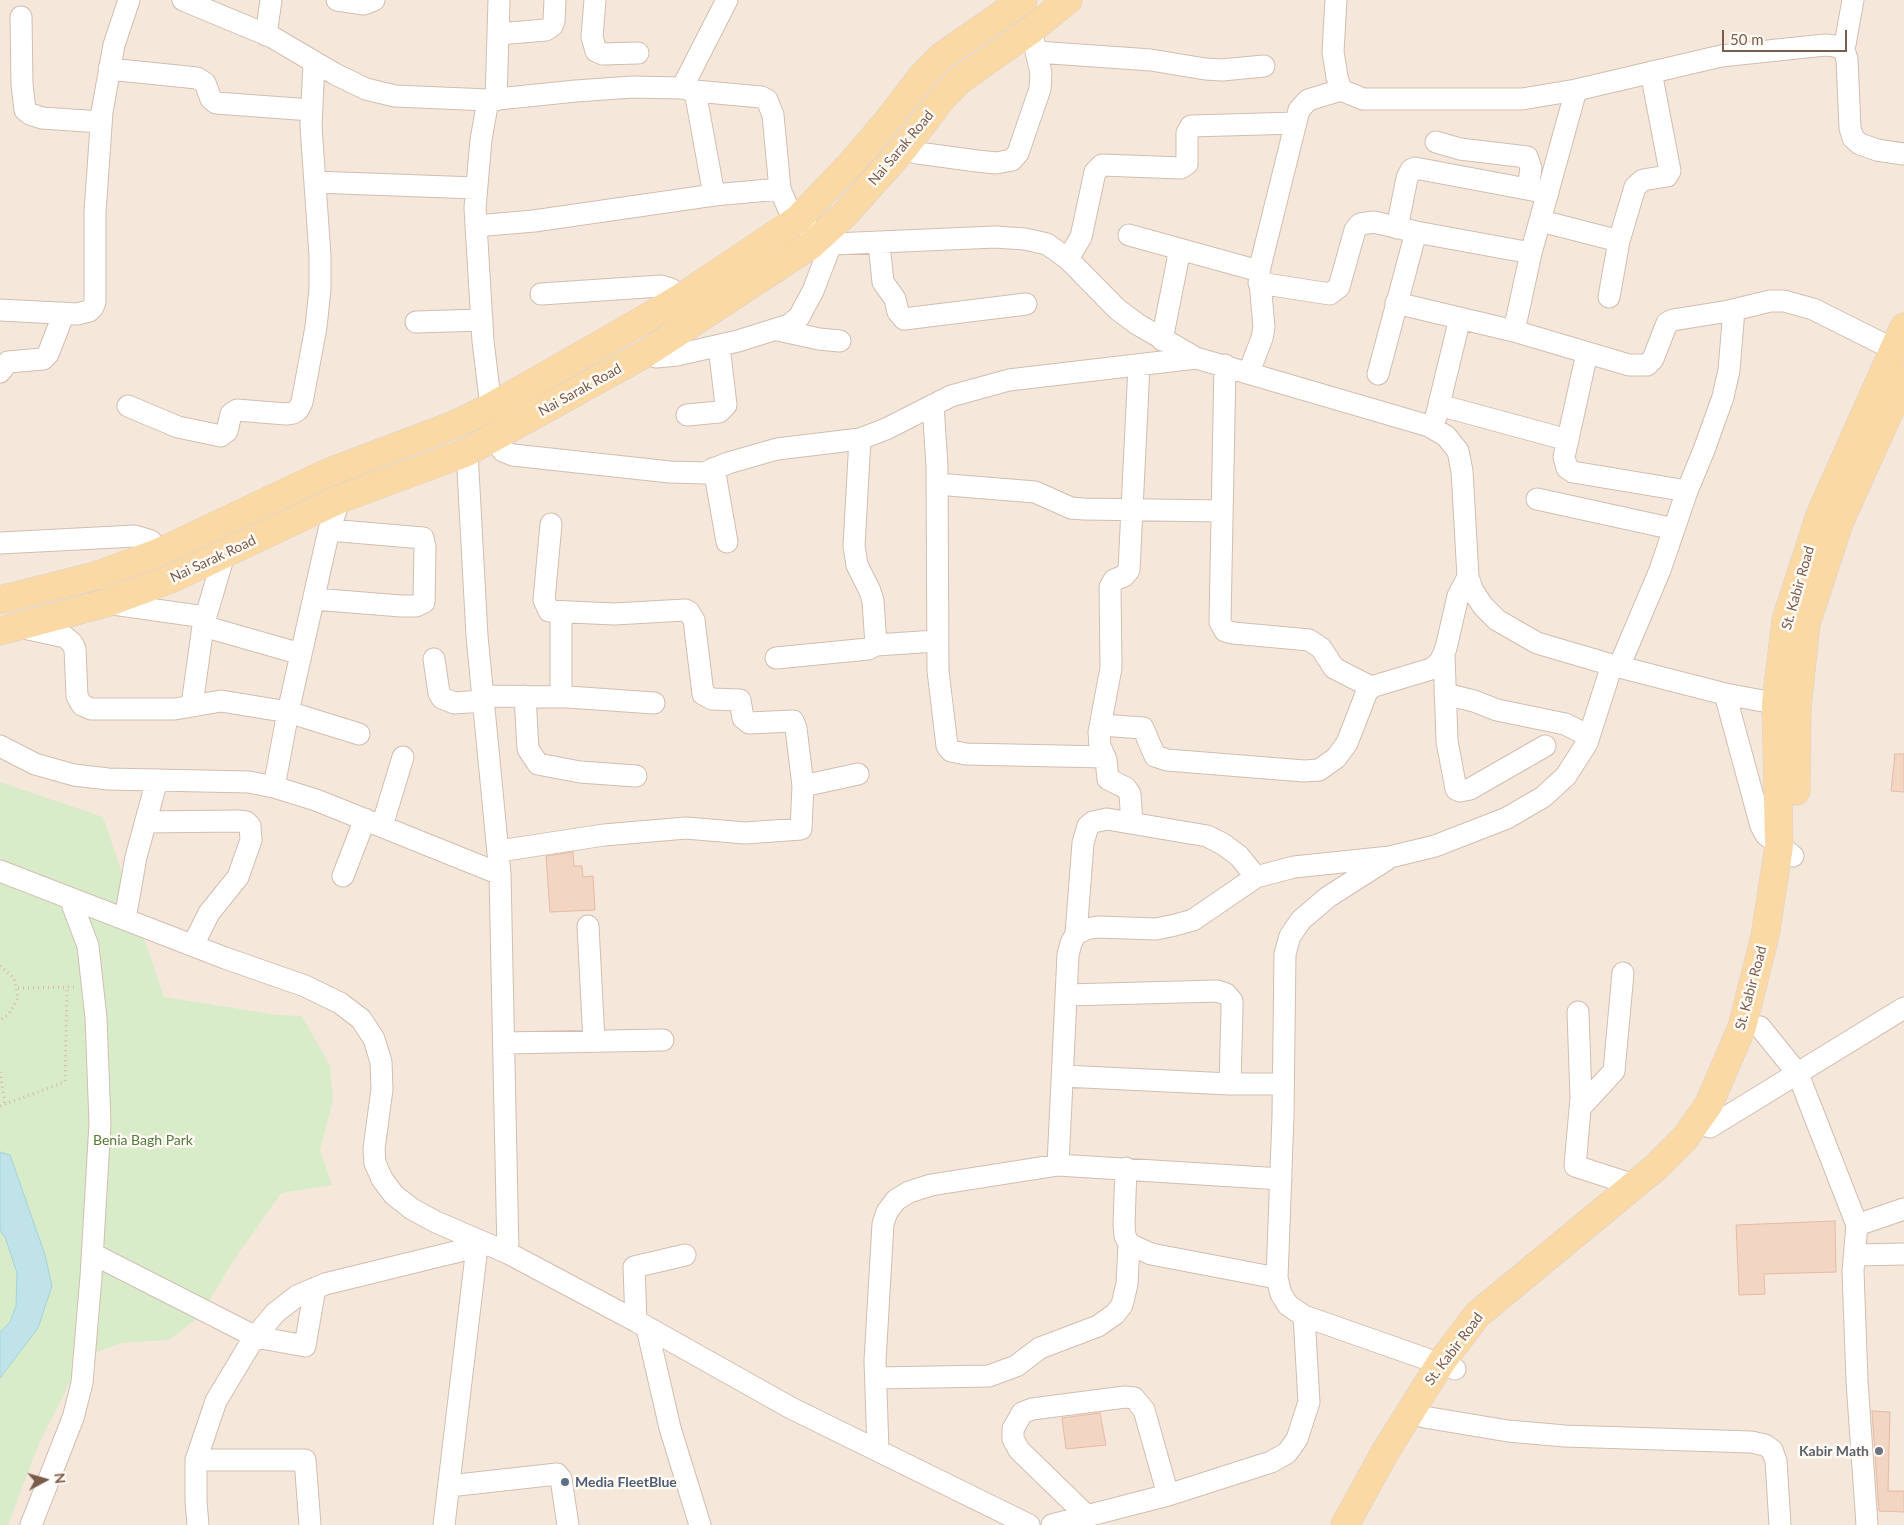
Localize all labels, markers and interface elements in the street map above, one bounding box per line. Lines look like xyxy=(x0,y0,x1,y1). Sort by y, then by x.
scale bar xyxy=(1724,20,1849,52)
text: 50 m xyxy=(1730,30,1764,48)
street label: Nai Sarak Road xyxy=(865,107,937,189)
street label: Nai Sarak Road xyxy=(535,360,625,420)
street label: Nai Sarak Road xyxy=(168,532,258,586)
street label: St. Kabir Road xyxy=(1778,544,1818,632)
street label: St. Kabir Road xyxy=(1732,944,1770,1032)
park label: Benia Bagh Park xyxy=(93,1132,193,1148)
street label: St. Kabir Road xyxy=(1421,1309,1487,1389)
place label: Kabir Math xyxy=(1799,1443,1869,1459)
marker: Kabir Math xyxy=(1873,1445,1885,1457)
north arrow xyxy=(20,1455,70,1505)
text: N xyxy=(51,1472,69,1485)
place label: Media FleetBlue xyxy=(575,1474,677,1490)
marker: Media FleetBlue xyxy=(559,1476,571,1488)

